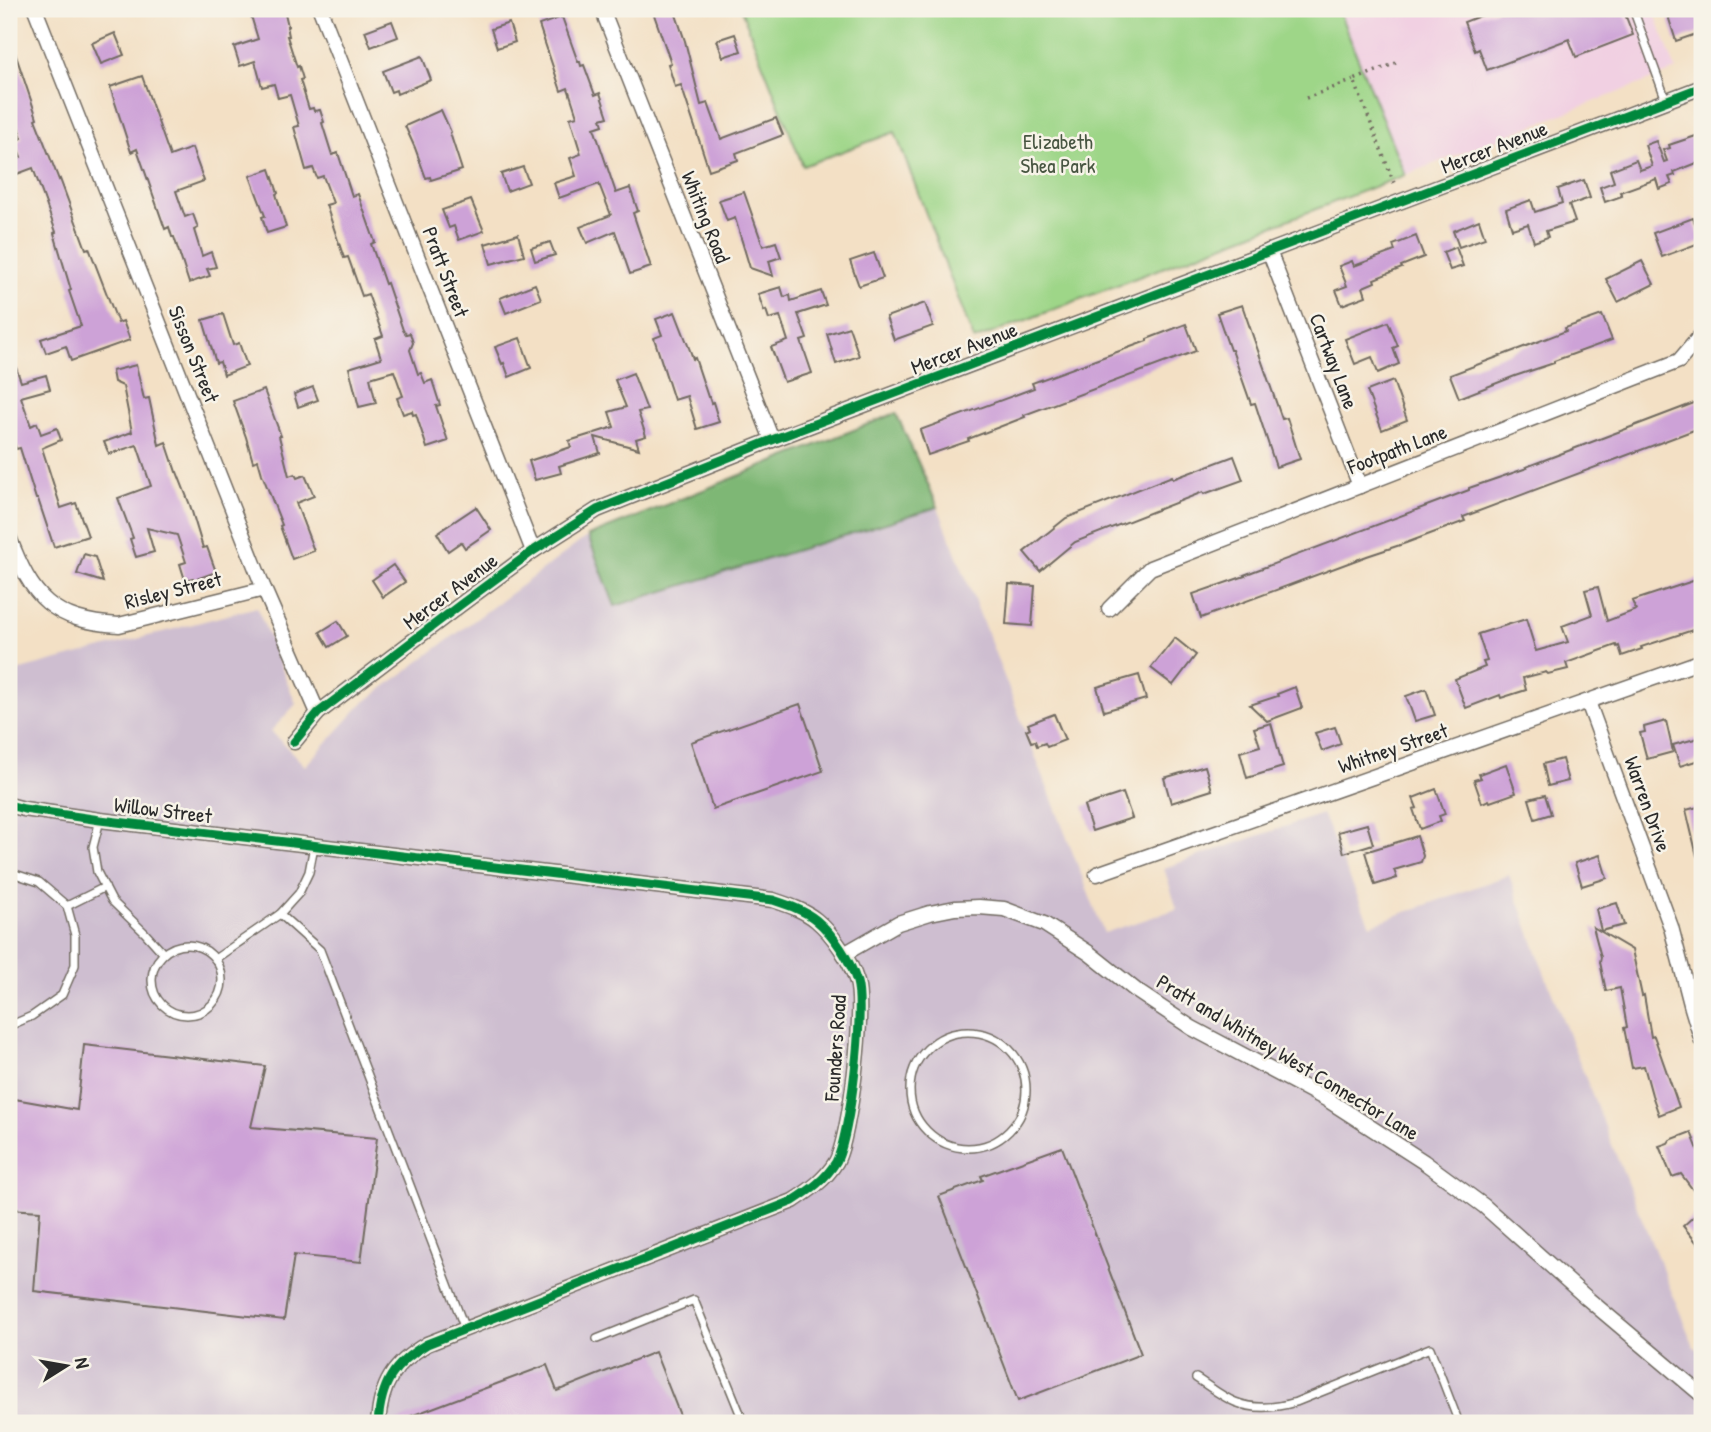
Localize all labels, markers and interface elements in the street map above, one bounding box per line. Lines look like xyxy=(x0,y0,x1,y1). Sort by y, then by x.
street label: Mercer Avenue xyxy=(1437,113,1551,181)
park label: Elizabeth Shea Park xyxy=(1020,127,1096,180)
street label: Whiting Road xyxy=(674,167,738,267)
street label: Pratt Street xyxy=(416,223,477,322)
street label: Sisson Street xyxy=(161,301,227,408)
street label: Cartway Lane xyxy=(1302,309,1366,413)
street label: Mercer Avenue xyxy=(907,314,1021,382)
street label: Footpath Lane xyxy=(1342,417,1451,482)
street label: Mercer Avenue xyxy=(397,546,503,636)
street label: Risley Street xyxy=(122,564,225,616)
street label: Whitney Street xyxy=(1334,715,1452,780)
street label: Warren Drive xyxy=(1617,752,1679,856)
street label: Willow Street xyxy=(112,790,214,830)
street label: Pratt and Whitney West Connector Lane xyxy=(1151,967,1425,1147)
street label: Founders Road xyxy=(817,994,853,1103)
north arrow xyxy=(32,1330,102,1400)
text: N xyxy=(69,1355,96,1370)

